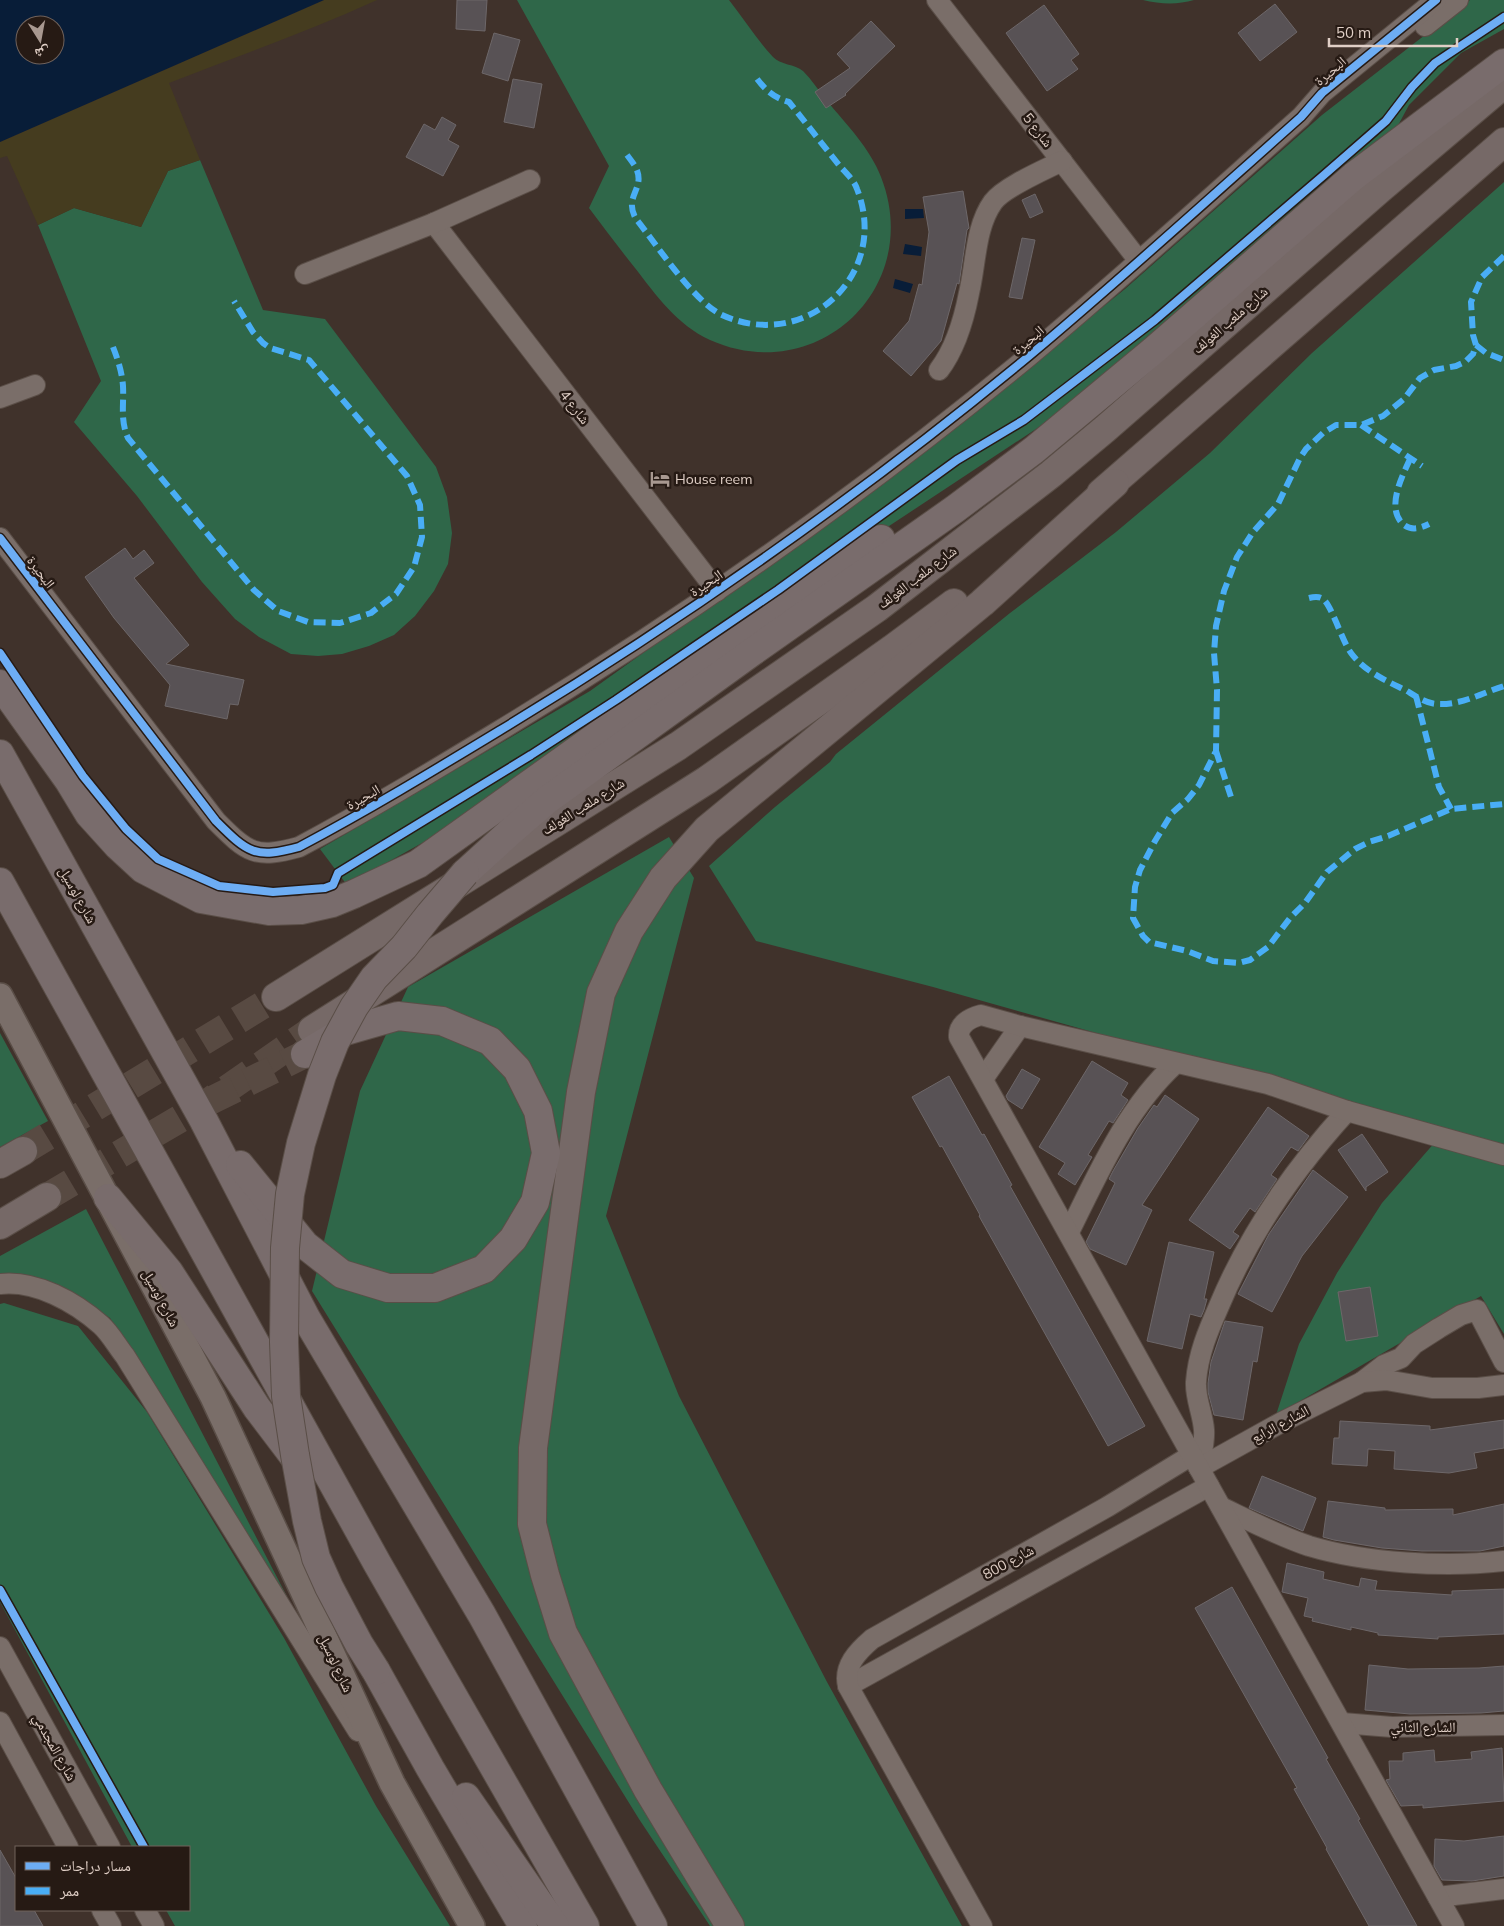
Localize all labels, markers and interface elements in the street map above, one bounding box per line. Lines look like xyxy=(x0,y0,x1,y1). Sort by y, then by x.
north arrow xyxy=(15,15,65,65)
scale bar xyxy=(1329,15,1456,47)
text: 50 m xyxy=(1336,23,1371,42)
text: ش xyxy=(33,43,51,63)
street label: البحيرة xyxy=(1310,52,1350,90)
street label: شارع 5 xyxy=(1018,109,1057,151)
street label: شارع ملعب الغولف xyxy=(1189,282,1272,358)
street label: البحيرة xyxy=(1008,321,1048,359)
street label: شارع 4 xyxy=(555,386,594,428)
hotel icon: House reem xyxy=(649,468,671,490)
place label: House reem xyxy=(675,470,753,488)
street label: شارع ملعب الغولف xyxy=(874,542,961,613)
street label: البحيرة xyxy=(23,552,59,592)
street label: البحيرة xyxy=(686,565,726,601)
street label: شارع ملعب الغولف xyxy=(538,773,628,839)
street label: البحيرة xyxy=(343,780,383,814)
street label: شارع لوسيل xyxy=(54,863,101,927)
street label: شارع لوسيل xyxy=(138,1266,184,1330)
street label: الشارع الرابع xyxy=(1248,1401,1312,1447)
street label: شارع 800 xyxy=(979,1541,1037,1584)
street label: شارع لوسيل xyxy=(314,1631,357,1695)
street label: شارع المجدمي xyxy=(27,1710,81,1785)
street label: الشارع الثاني xyxy=(1391,1718,1456,1739)
legend xyxy=(15,1846,190,1911)
text: مسار دراجات xyxy=(60,1856,131,1875)
text: ممر xyxy=(59,1881,79,1900)

